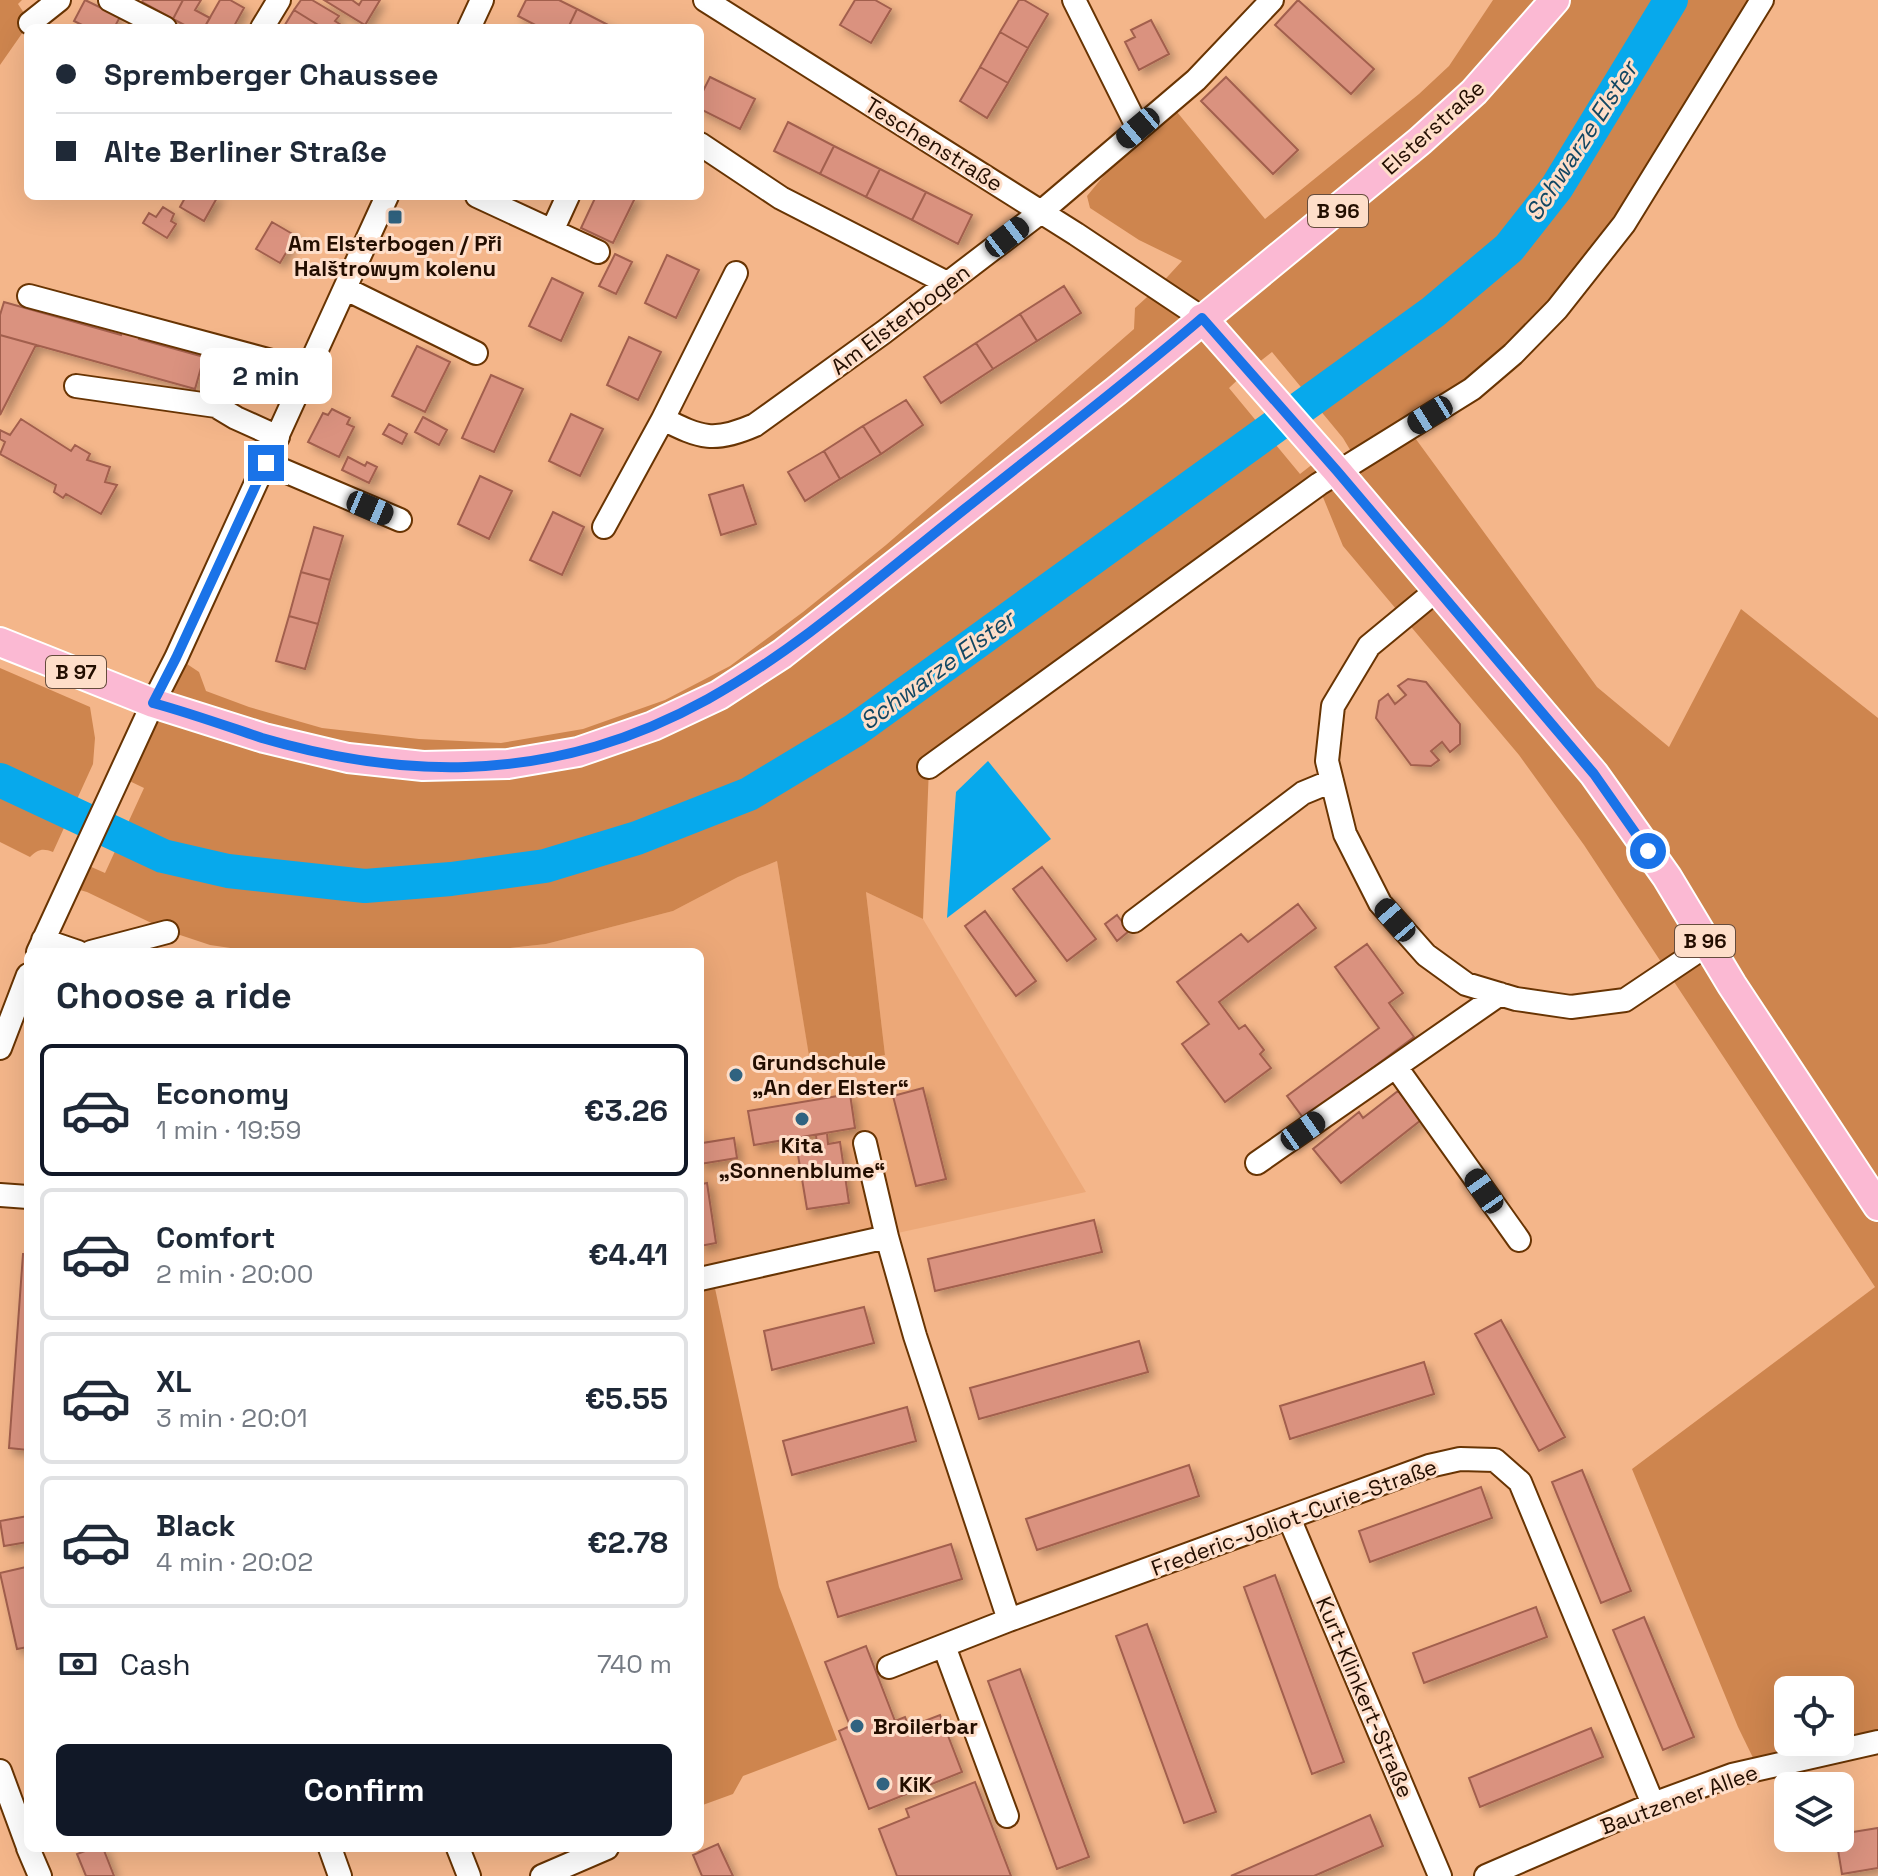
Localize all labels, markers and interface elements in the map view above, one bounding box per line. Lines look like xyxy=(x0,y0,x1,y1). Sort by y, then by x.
water label: Schwarze Elster xyxy=(1518,53,1646,226)
text: Spremberger Chaussee xyxy=(104,55,439,94)
street label: Elsterstraße xyxy=(1376,73,1490,181)
street label: Teschenstraße xyxy=(860,90,1008,198)
car xyxy=(1112,103,1164,153)
text: Alte Berliner Straße xyxy=(104,132,387,171)
road number: B 96 xyxy=(1308,195,1368,227)
marker: Am Elsterbogen / Při Halštrowym kolenu xyxy=(386,208,404,226)
car xyxy=(981,213,1033,261)
place label: Am Elsterbogen / Při Halštrowym kolenu xyxy=(288,229,502,282)
street label: Am Elsterbogen xyxy=(825,258,975,380)
callout: 2 min xyxy=(200,347,332,403)
text: 2 min xyxy=(232,359,300,393)
car xyxy=(1403,392,1457,438)
route end xyxy=(248,445,284,481)
car xyxy=(343,488,397,528)
water label: Schwarze Elster xyxy=(854,602,1023,736)
road number: B 97 xyxy=(46,656,106,688)
route start xyxy=(1630,833,1666,869)
car xyxy=(1370,894,1420,946)
road number: B 96 xyxy=(1675,925,1735,957)
text: Choose a ride xyxy=(56,973,292,1019)
place label: Grundschule „An der Elster“ xyxy=(752,1048,909,1101)
marker: Grundschule „An der Elster“ xyxy=(727,1066,745,1084)
icon: car xyxy=(60,1074,132,1146)
text: Economy xyxy=(156,1074,289,1113)
text: €3.26 xyxy=(584,1091,668,1130)
car xyxy=(1276,1107,1330,1155)
marker: Kita „Sonnenblume“ xyxy=(793,1110,811,1128)
text: 1 min · 19:59 xyxy=(156,1113,301,1147)
place label: Kita „Sonnenblume“ xyxy=(718,1131,886,1184)
car xyxy=(1460,1164,1508,1218)
icon: car xyxy=(60,1218,132,1290)
text: Comfort xyxy=(156,1218,275,1257)
text: €4.41 xyxy=(588,1235,668,1274)
text: 2 min · 20:00 xyxy=(156,1257,314,1291)
icon: car xyxy=(60,1362,132,1434)
text: XL xyxy=(156,1362,192,1401)
text: €5.55 xyxy=(585,1379,668,1418)
text: 3 min · 20:01 xyxy=(156,1401,308,1435)
street label: Frederic-Joliot-Curie-Straße xyxy=(1147,1452,1441,1582)
icon: car xyxy=(60,1506,132,1578)
text: Black xyxy=(156,1506,235,1545)
text: €2.78 xyxy=(587,1523,668,1562)
text: 4 min · 20:02 xyxy=(156,1545,313,1579)
street label: Kurt-Klinkert-Straße xyxy=(1310,1592,1420,1802)
icon: cash xyxy=(56,1642,100,1686)
text: Cash xyxy=(120,1645,191,1684)
text: 740 m xyxy=(597,1647,672,1681)
map controls xyxy=(1774,1676,1854,1852)
button: locate xyxy=(1774,1676,1854,1756)
place label: Broilerbar xyxy=(873,1712,978,1740)
marker: Broilerbar xyxy=(848,1717,866,1735)
button: Confirm xyxy=(56,1744,672,1836)
street label: Bautzener Allee xyxy=(1596,1758,1762,1840)
place label: KiK xyxy=(899,1770,933,1798)
button: layers xyxy=(1774,1772,1854,1852)
marker: KiK xyxy=(874,1775,892,1793)

